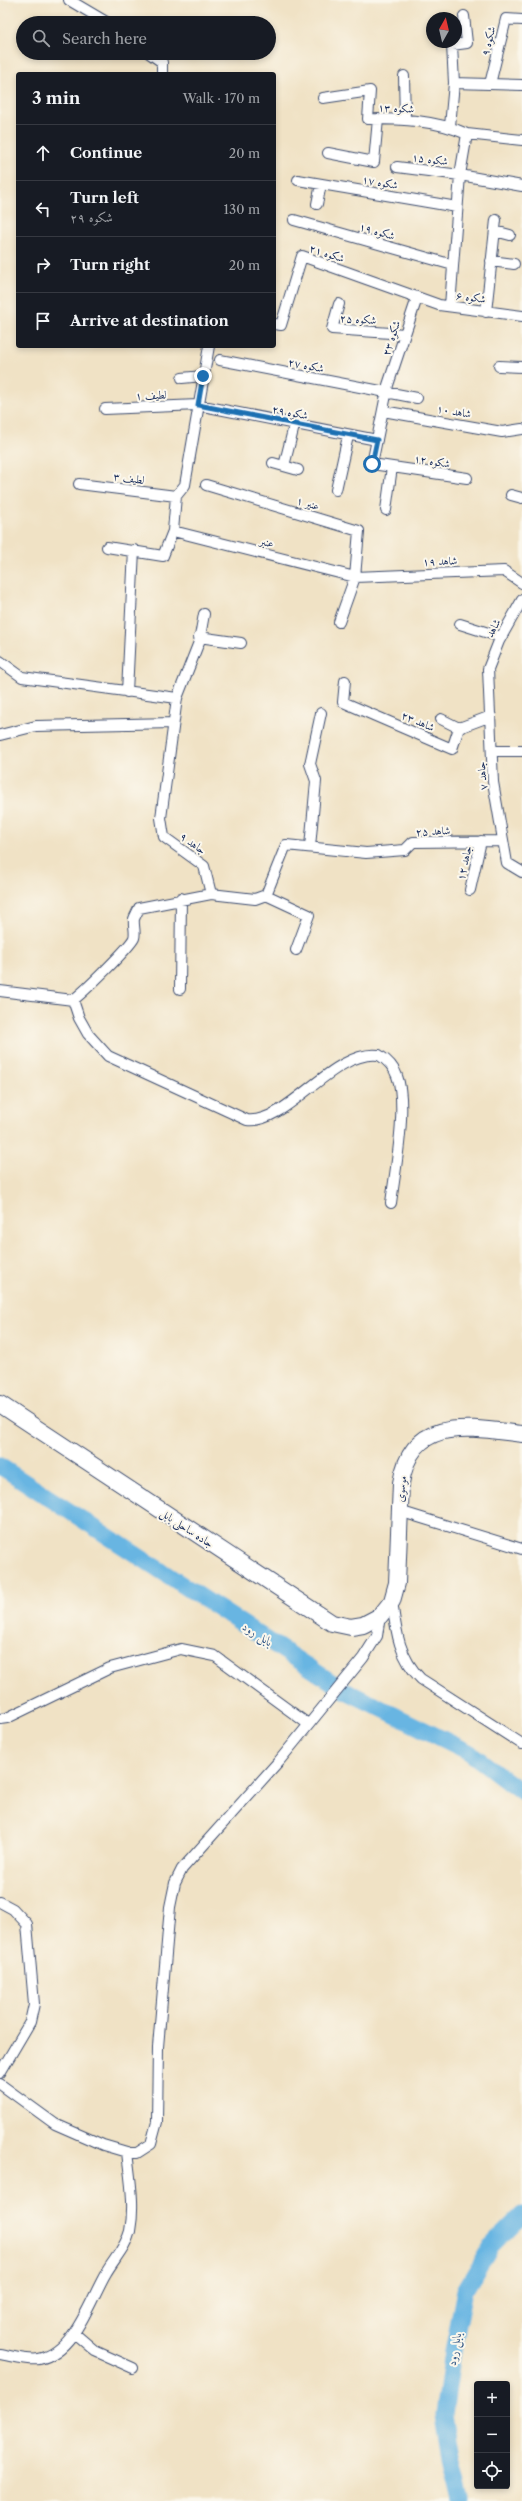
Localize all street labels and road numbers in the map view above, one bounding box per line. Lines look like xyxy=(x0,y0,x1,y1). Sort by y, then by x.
street label: شکوه ۹ xyxy=(478,25,498,57)
street label: شکوه ۱۳ xyxy=(377,100,415,116)
street label: شکوه ۱۵ xyxy=(411,150,449,168)
street label: شکوه ۱۷ xyxy=(361,172,399,192)
street label: شکوه ۱۹ xyxy=(358,219,396,243)
street label: شکوه ۲۱ xyxy=(308,241,346,265)
street label: شکوه ۶ xyxy=(455,288,487,306)
street label: شکوه ۲۵ xyxy=(339,311,377,327)
street label: شکوه ۲۳ xyxy=(379,319,403,357)
street label: شکوه ۲۷ xyxy=(287,355,325,375)
street label: لطیف ۱ xyxy=(135,387,167,403)
street label: شاهد ۱۰ xyxy=(436,401,472,421)
street label: شکوه ۲۹ xyxy=(271,402,309,422)
street label: شکوه ۱۲ xyxy=(413,451,451,471)
street label: لطیف ۳ xyxy=(113,469,145,487)
street label: عنیر ۱ xyxy=(295,493,321,513)
street label: عنبر xyxy=(258,533,275,550)
street label: شاهد ۱۹ xyxy=(422,553,458,569)
street label: شاهد xyxy=(482,616,504,640)
street label: شاهد ۲۳ xyxy=(399,708,437,734)
street label: جاهد ۷ xyxy=(474,761,490,791)
street label: شاهد ۲۵ xyxy=(415,823,451,839)
street label: جاهد ۹ xyxy=(177,829,209,857)
street label: جاهد ۱۲ xyxy=(453,844,475,882)
street label: موسوی xyxy=(393,1475,409,1503)
street label: جاده ساحلی بابل xyxy=(157,1506,216,1552)

